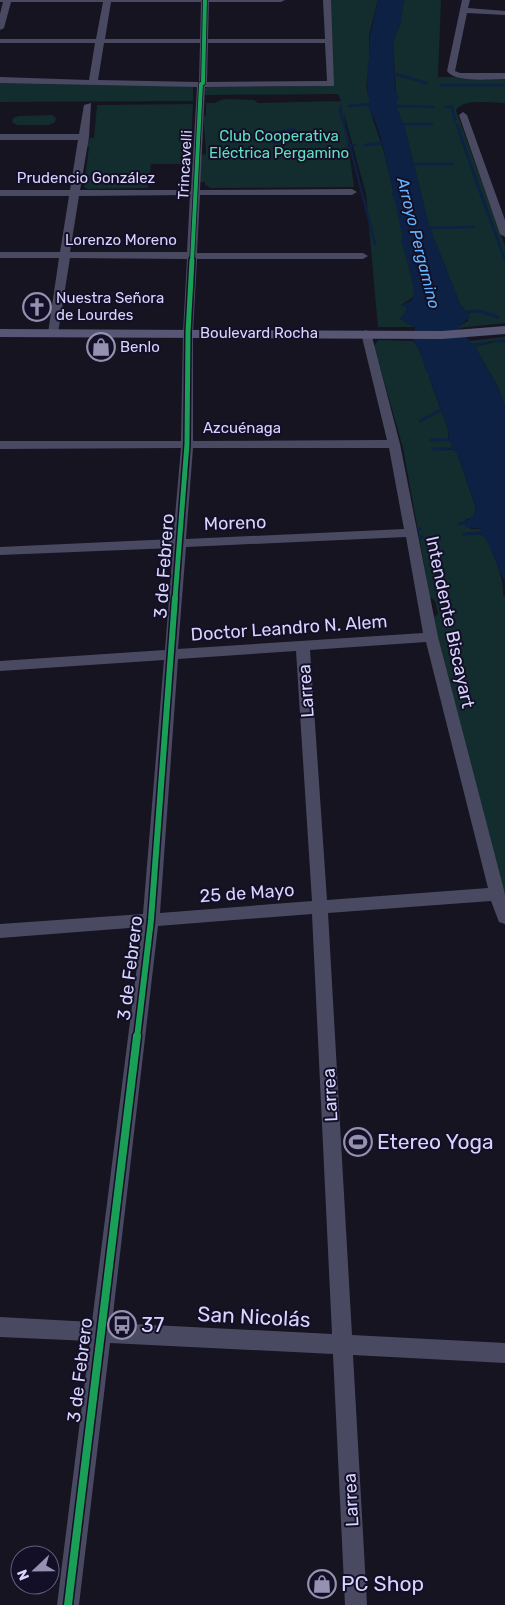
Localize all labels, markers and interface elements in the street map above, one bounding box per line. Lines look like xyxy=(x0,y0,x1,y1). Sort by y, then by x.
park label: Club Cooperativa Eléctrica Pergamino xyxy=(209,127,349,162)
street label: Trincavelli xyxy=(174,130,196,200)
street label: Prudencio González xyxy=(17,169,156,187)
water label: Arroyo Pergamino xyxy=(393,175,444,311)
street label: Lorenzo Moreno xyxy=(65,231,177,249)
place label: Nuestra Señora de Lourdes xyxy=(56,289,164,324)
church icon: Nuestra Señora de Lourdes xyxy=(22,292,52,322)
street label: Boulevard Rocha xyxy=(200,324,318,342)
shop icon: Benlo xyxy=(86,332,116,362)
place label: Benlo xyxy=(120,338,160,356)
street label: Azcuénaga xyxy=(203,419,281,437)
street label: Moreno xyxy=(203,511,267,535)
street label: 3 de Febrero xyxy=(149,513,179,619)
street label: Intendente Biscayart xyxy=(421,534,479,710)
street label: Doctor Leandro N. Alem xyxy=(190,610,388,646)
street label: Larrea xyxy=(293,664,319,718)
street label: 25 de Mayo xyxy=(199,879,295,907)
street label: 3 de Febrero xyxy=(113,914,147,1022)
street label: Larrea xyxy=(318,1068,342,1122)
sports icon: Etereo Yoga xyxy=(343,1127,373,1157)
place label: Etereo Yoga xyxy=(377,1129,494,1154)
street label: San Nicolás xyxy=(197,1301,311,1332)
bus stop icon: 37 xyxy=(107,1310,137,1340)
place label: 37 xyxy=(141,1312,165,1337)
street label: 3 de Febrero xyxy=(63,1316,97,1424)
street label: Larrea xyxy=(339,1473,363,1527)
north arrow xyxy=(10,1545,60,1595)
text: N xyxy=(14,1567,33,1583)
shop icon: PC Shop xyxy=(307,1569,337,1599)
place label: PC Shop xyxy=(341,1571,424,1596)

